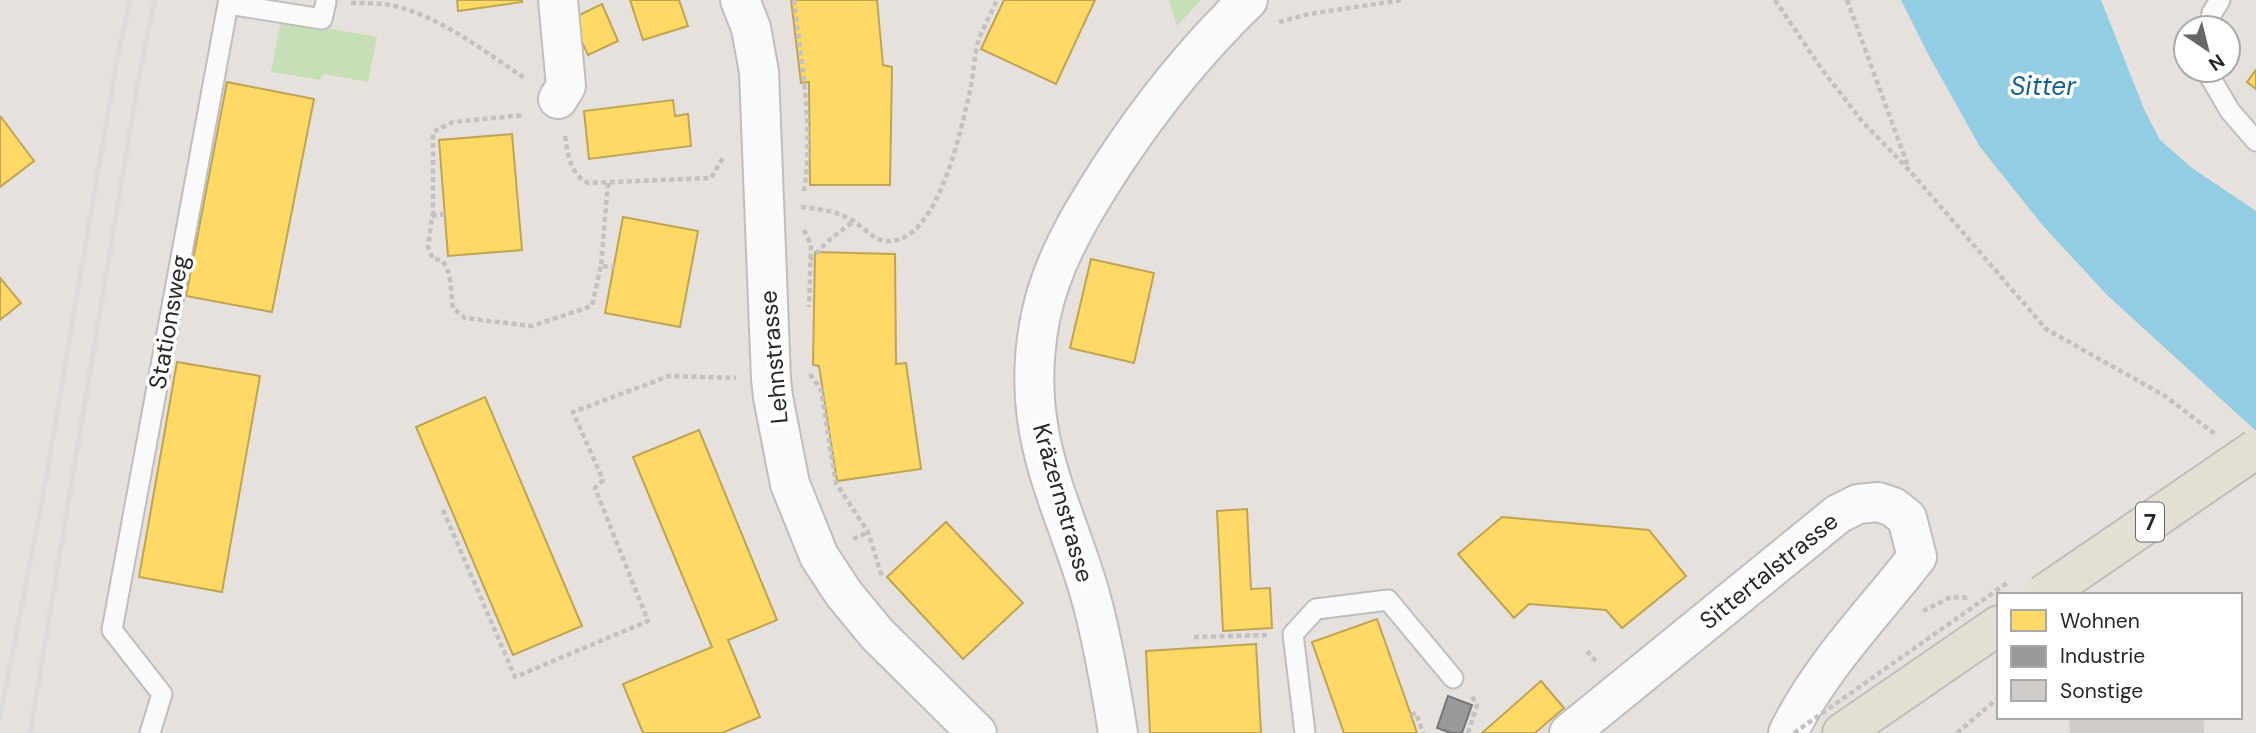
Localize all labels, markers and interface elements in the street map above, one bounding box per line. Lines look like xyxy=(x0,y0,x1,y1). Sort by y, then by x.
north arrow xyxy=(2172,14,2242,84)
text: N xyxy=(2204,48,2229,77)
water label: Sitter xyxy=(2010,69,2077,103)
street label: Stationsweg xyxy=(141,252,196,391)
street label: Lehnstrasse xyxy=(752,289,795,425)
street label: Kräzernstrasse xyxy=(1026,420,1101,586)
road number: 7 xyxy=(2136,502,2164,542)
street label: Sittertalstrasse xyxy=(1693,505,1844,636)
legend xyxy=(1997,593,2242,719)
text: Wohnen xyxy=(2060,607,2140,635)
text: Industrie xyxy=(2060,642,2145,670)
text: Sonstige xyxy=(2060,677,2143,705)

